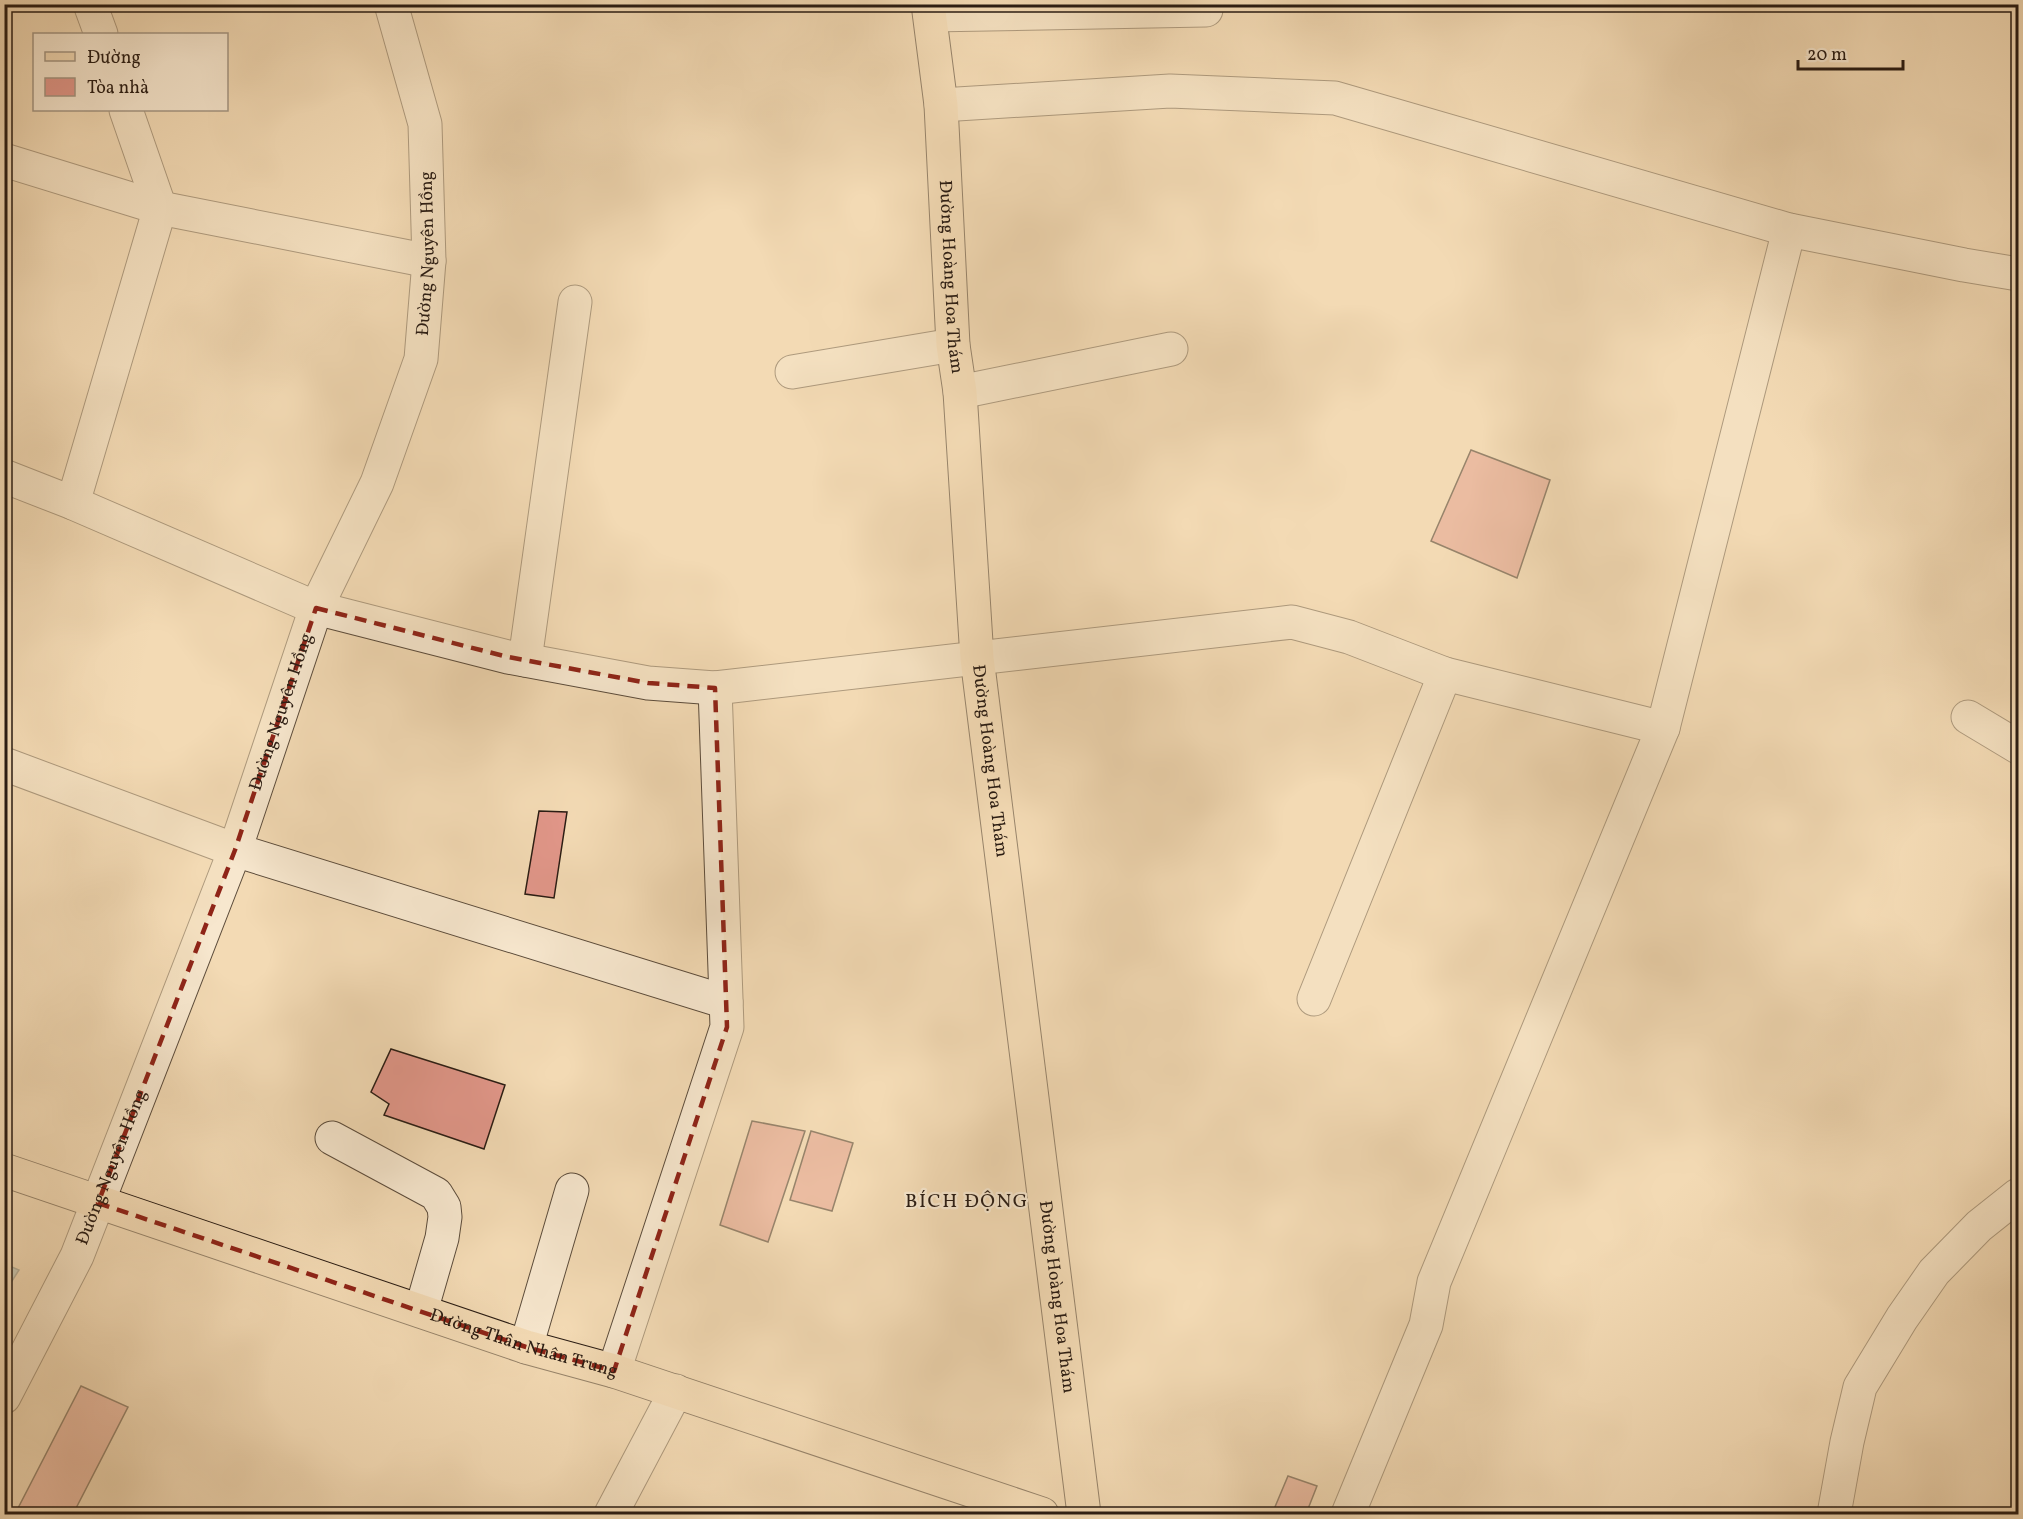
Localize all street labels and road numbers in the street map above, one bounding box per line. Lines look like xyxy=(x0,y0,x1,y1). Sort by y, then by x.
street label: Đường Nguyên Hồng xyxy=(410,171,442,337)
street label: Đường Hoàng Hoa Thám xyxy=(932,179,970,375)
street label: Đường Nguyên Hồng xyxy=(243,630,319,794)
street label: Đường Hoàng Hoa Thám xyxy=(965,663,1014,859)
street label: Đường Nguyên Hồng xyxy=(70,1086,153,1249)
street label: Đường Hoàng Hoa Thám xyxy=(1032,1199,1081,1395)
street label: Đường Thân Nhân Trung xyxy=(426,1303,620,1384)

